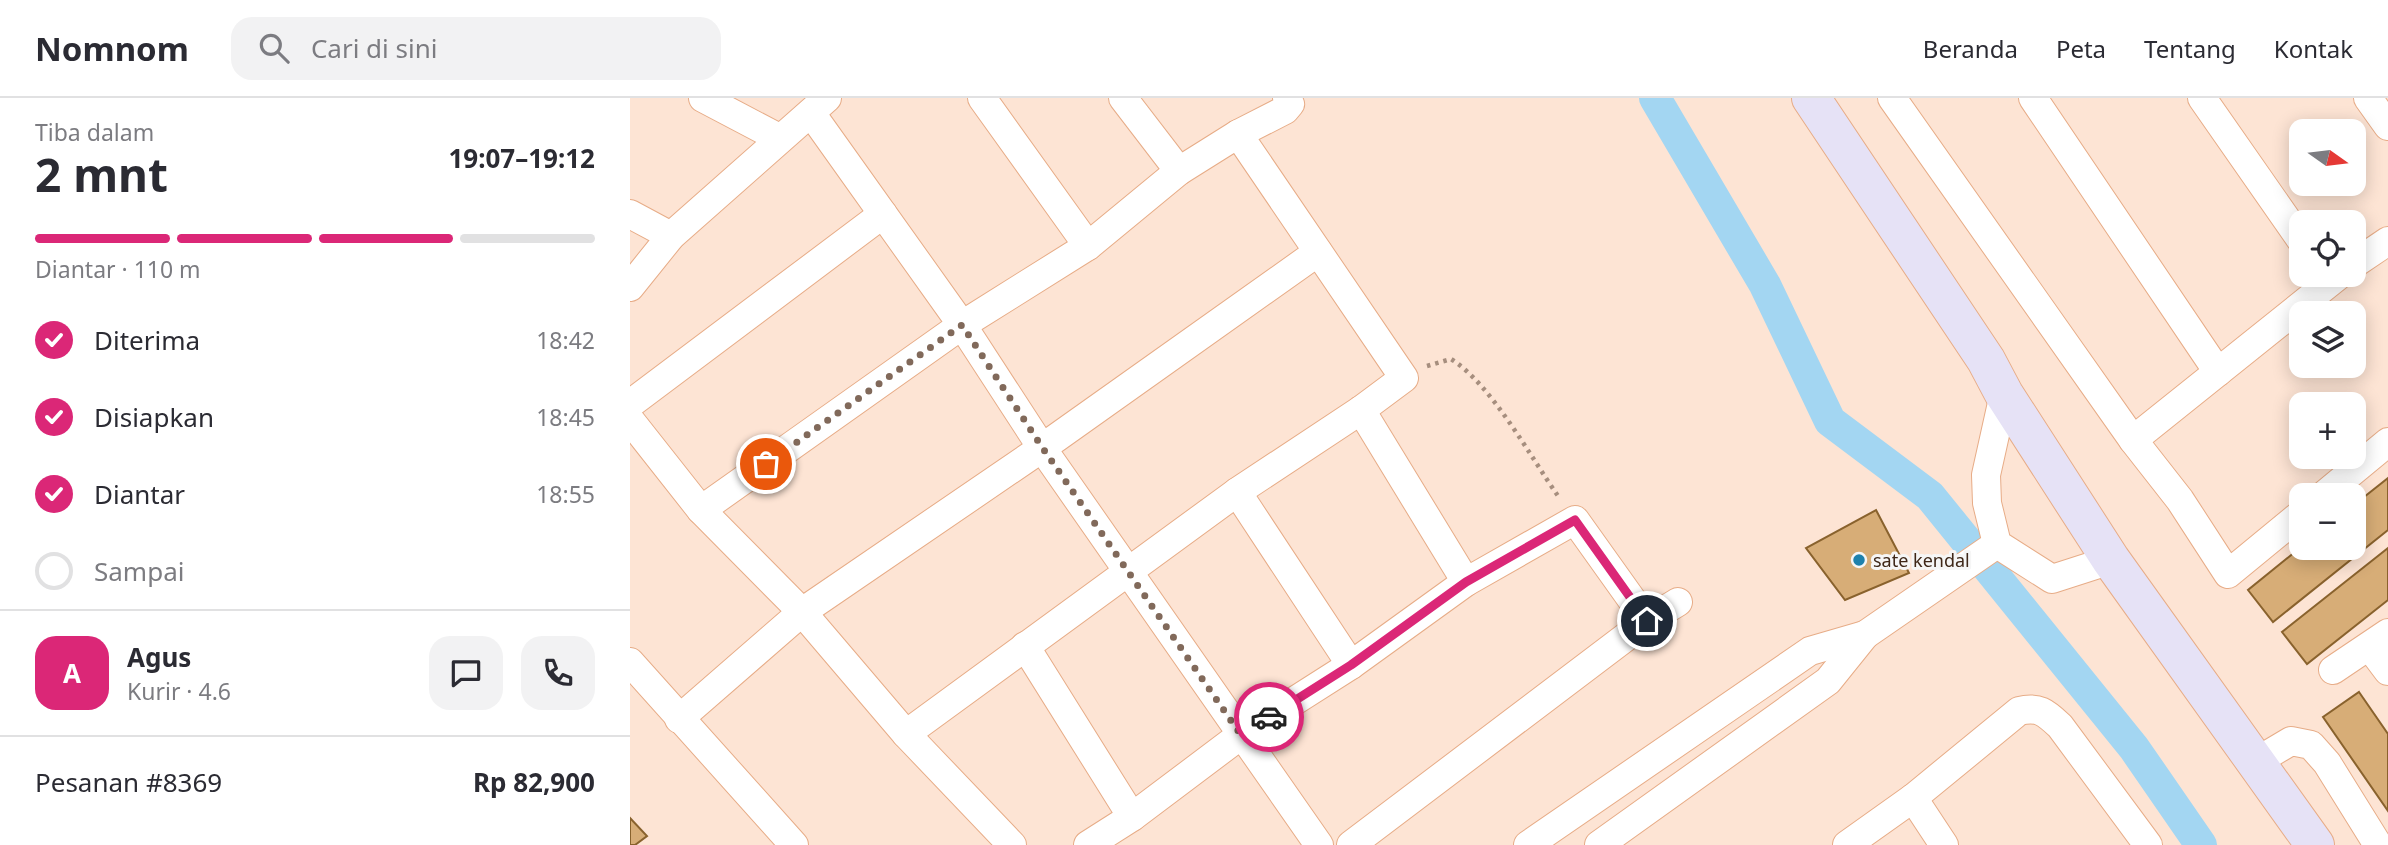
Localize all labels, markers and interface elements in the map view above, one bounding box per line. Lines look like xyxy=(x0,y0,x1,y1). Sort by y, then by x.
search box xyxy=(231,17,721,80)
text: Nomnom xyxy=(35,26,189,71)
icon: search xyxy=(255,29,293,67)
text: Cari di sini xyxy=(311,30,438,66)
text: Beranda xyxy=(1923,32,2018,65)
text: Peta xyxy=(2056,32,2106,65)
text: Tentang xyxy=(2144,32,2236,65)
text: Kontak xyxy=(2274,32,2353,65)
text: Tiba dalam xyxy=(35,116,154,148)
north arrow xyxy=(2289,119,2366,196)
map controls xyxy=(2289,119,2366,560)
text: 19:07–19:12 xyxy=(448,140,595,176)
text: 2 mnt xyxy=(35,143,168,205)
button: locate xyxy=(2289,210,2366,287)
text: Diantar · 110 m xyxy=(35,253,201,285)
button: layers xyxy=(2289,301,2366,378)
icon: check xyxy=(35,321,73,359)
text: Diterima xyxy=(94,322,200,358)
text: 18:42 xyxy=(536,324,595,356)
button: + xyxy=(2289,392,2366,469)
icon: check xyxy=(35,398,73,436)
text: Disiapkan xyxy=(94,399,214,435)
text: 18:45 xyxy=(536,401,595,433)
pin xyxy=(736,434,796,494)
icon: bag xyxy=(747,445,785,483)
icon: check xyxy=(35,475,73,513)
text: Diantar xyxy=(94,476,185,512)
text: 18:55 xyxy=(536,478,595,510)
button: − xyxy=(2289,483,2366,560)
place label: sate kendal xyxy=(1873,548,1970,572)
marker: sate kendal xyxy=(1851,552,1867,568)
text: Sampai xyxy=(94,553,184,589)
pin xyxy=(1617,591,1677,651)
icon: home xyxy=(1628,602,1666,640)
button: chat xyxy=(429,636,503,710)
button: phone xyxy=(521,636,595,710)
text: Agus xyxy=(127,639,191,675)
text: A xyxy=(63,655,81,691)
text: Kurir · 4.6 xyxy=(127,675,231,707)
courier xyxy=(1234,682,1304,752)
icon: car xyxy=(1250,698,1288,736)
text: Pesanan #8369 xyxy=(35,764,222,800)
text: Rp 82,900 xyxy=(473,764,595,800)

